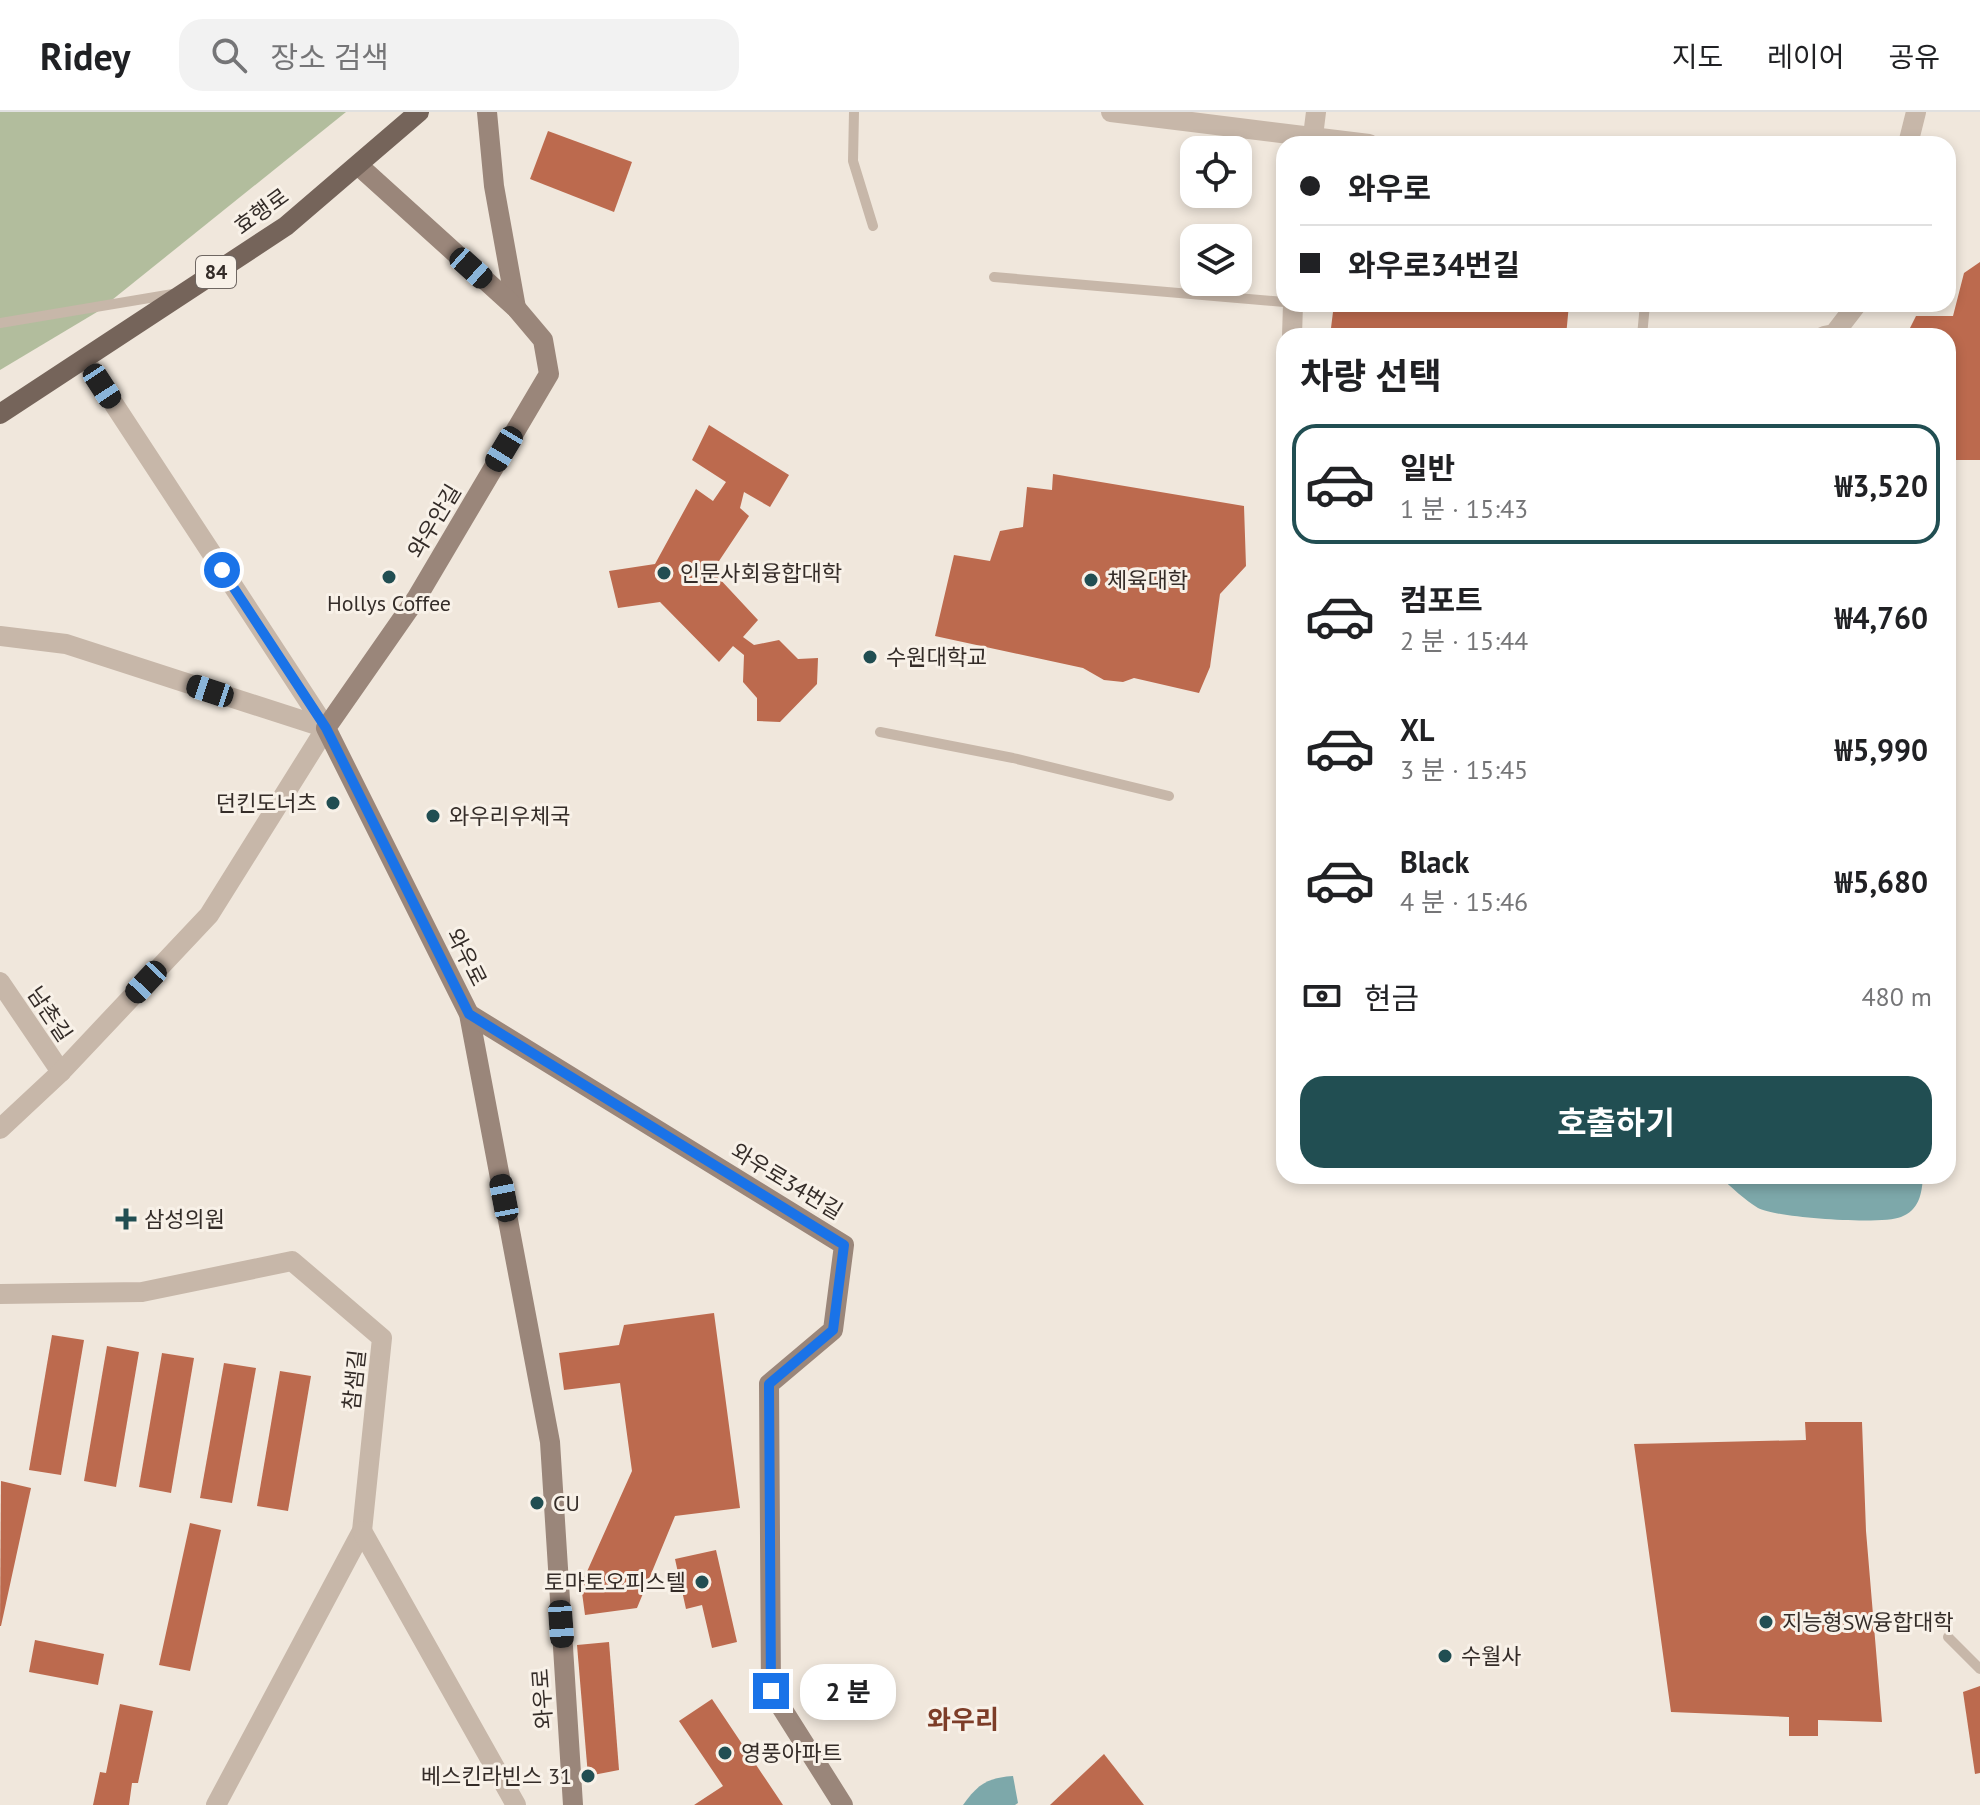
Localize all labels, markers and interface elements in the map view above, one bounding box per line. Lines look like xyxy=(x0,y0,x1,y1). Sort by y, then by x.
search box xyxy=(179,19,739,91)
text: Ridey xyxy=(40,31,131,80)
icon: search xyxy=(207,33,251,77)
text: 장소 검색 xyxy=(271,37,389,76)
text: 지도 xyxy=(1672,38,1723,75)
text: 레이어 xyxy=(1767,38,1844,75)
text: 공유 xyxy=(1888,38,1940,75)
map controls xyxy=(1180,136,1252,296)
button: locate xyxy=(1180,136,1252,208)
text: 와우로 xyxy=(1348,168,1431,207)
street label: 효행로 xyxy=(228,182,294,240)
button: layers xyxy=(1180,224,1252,296)
car xyxy=(445,243,497,293)
text: 와우로34번길 xyxy=(1348,245,1520,284)
road number: 84 xyxy=(196,256,236,288)
text: 차량 선택 xyxy=(1300,352,1442,399)
car xyxy=(79,359,125,413)
car xyxy=(481,422,527,476)
icon: car xyxy=(1304,448,1376,520)
text: 일반 xyxy=(1400,448,1455,487)
text: ₩3,520 xyxy=(1835,466,1928,505)
street label: 와우안길 xyxy=(401,479,467,563)
text: 1 분 · 15:43 xyxy=(1400,492,1528,525)
route start xyxy=(204,552,240,588)
place label: 인문사회융합대학 xyxy=(680,559,842,587)
marker: 인문사회융합대학 xyxy=(655,564,673,582)
place label: 체육대학 xyxy=(1107,566,1188,594)
marker: Hollys Coffee xyxy=(380,568,398,586)
marker: 체육대학 xyxy=(1082,571,1100,589)
icon: car xyxy=(1304,580,1376,652)
text: 컴포트 xyxy=(1400,580,1483,619)
place label: Hollys Coffee xyxy=(327,589,451,617)
text: ₩4,760 xyxy=(1835,598,1928,637)
text: 2 분 · 15:44 xyxy=(1400,624,1528,657)
place label: 수원대학교 xyxy=(886,643,987,671)
marker: 수원대학교 xyxy=(861,648,879,666)
car xyxy=(183,672,237,710)
text: XL xyxy=(1400,710,1434,749)
icon: car xyxy=(1304,712,1376,784)
text: ₩5,990 xyxy=(1835,730,1928,769)
text: 3 분 · 15:45 xyxy=(1400,753,1528,786)
place label: 던킨도너츠 xyxy=(216,789,317,817)
marker: 던킨도너츠 xyxy=(324,794,342,812)
place label: 와우리우체국 xyxy=(449,802,570,830)
marker: 와우리우체국 xyxy=(424,807,442,825)
text: Black xyxy=(1400,842,1469,881)
icon: car xyxy=(1304,844,1376,916)
text: ₩5,680 xyxy=(1835,862,1928,901)
text: 4 분 · 15:46 xyxy=(1400,885,1528,918)
street label: 와우로 xyxy=(441,924,493,990)
car xyxy=(121,956,171,1008)
icon: cash xyxy=(1300,974,1344,1018)
text: 현금 xyxy=(1364,978,1419,1017)
text: 480 m xyxy=(1861,980,1932,1013)
street label: 남촌길 xyxy=(21,981,79,1047)
button: 호출하기 xyxy=(1300,1076,1932,1168)
street label: 와우로34번길 xyxy=(726,1137,848,1225)
car xyxy=(488,1172,520,1224)
place label: 삼성의원 xyxy=(144,1205,225,1233)
marker: 삼성의원 xyxy=(115,1208,137,1230)
street label: 참샘길 xyxy=(337,1348,371,1412)
place label: CU xyxy=(553,1489,580,1517)
marker: CU xyxy=(528,1494,546,1512)
place label: 토마토오피스텔 xyxy=(544,1568,686,1596)
marker: 토마토오피스텔 xyxy=(693,1573,711,1591)
car xyxy=(547,1599,575,1649)
place label: 지능형SW융합대학 xyxy=(1782,1608,1954,1636)
marker: 지능형SW융합대학 xyxy=(1757,1613,1775,1631)
place label: 수월사 xyxy=(1461,1642,1522,1670)
marker: 수월사 xyxy=(1436,1647,1454,1665)
callout: 2 분 xyxy=(799,1663,895,1719)
street label: 와우로 xyxy=(526,1668,558,1730)
route end xyxy=(753,1673,789,1709)
text: 2 분 xyxy=(825,1675,871,1708)
district label: 와우리 xyxy=(927,1703,999,1736)
place label: 영풍아파트 xyxy=(741,1739,842,1767)
marker: 영풍아파트 xyxy=(716,1744,734,1762)
place label: 베스킨라빈스 31 xyxy=(421,1762,572,1790)
marker: 베스킨라빈스 31 xyxy=(579,1767,597,1785)

